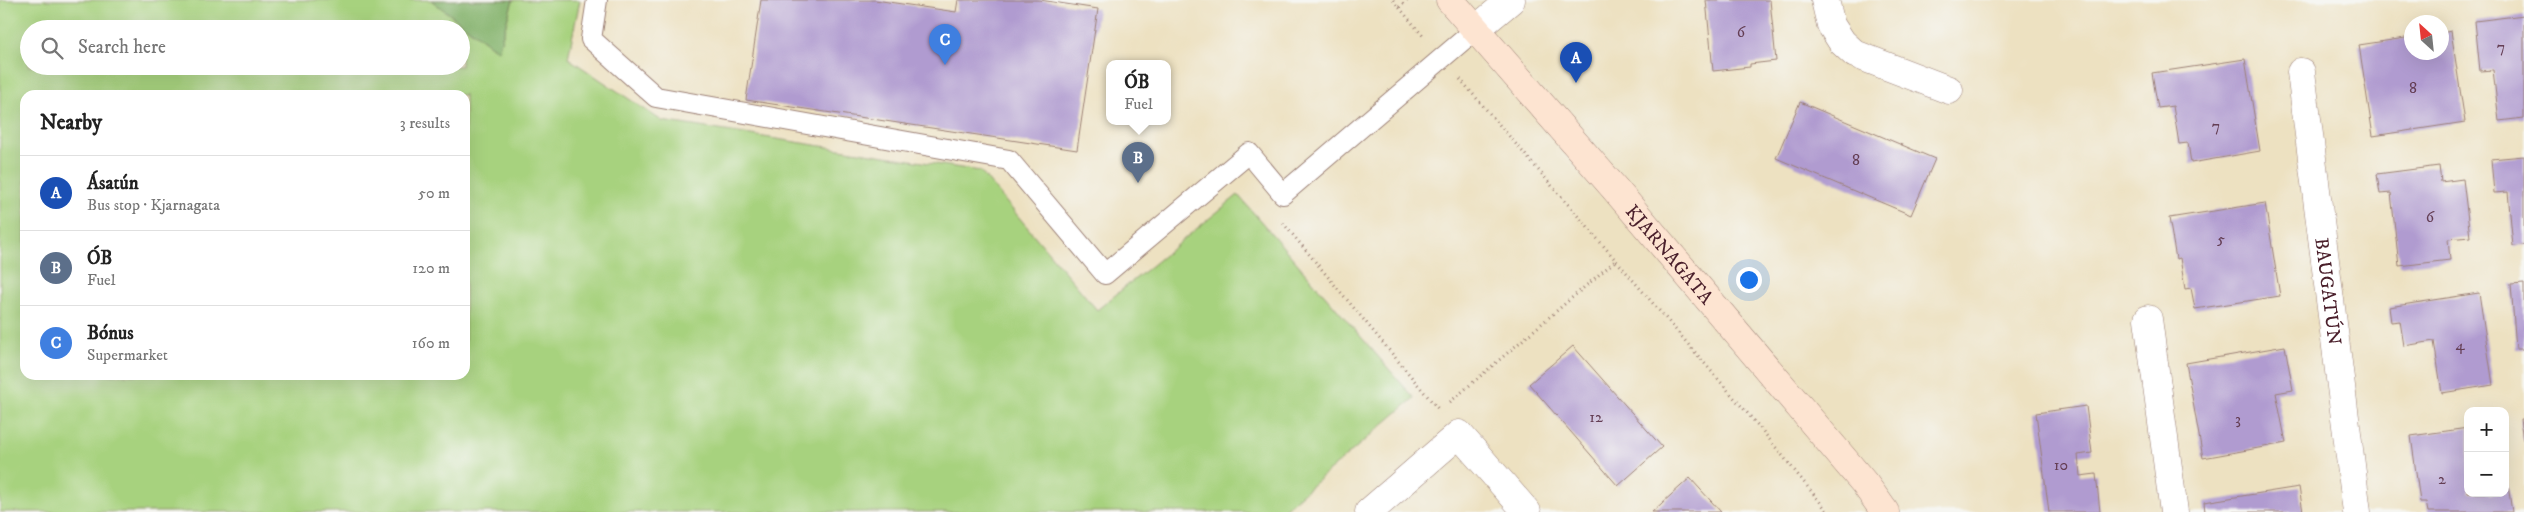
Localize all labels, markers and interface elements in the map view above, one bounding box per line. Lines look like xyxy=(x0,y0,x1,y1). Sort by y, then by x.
north arrow xyxy=(2404,15,2449,60)
search box xyxy=(20,20,470,75)
house number: 6 xyxy=(1737,22,1746,42)
pin: C xyxy=(929,24,961,65)
icon: search xyxy=(38,34,66,62)
text: Search here xyxy=(78,36,166,59)
house number: 7 xyxy=(2497,37,2505,57)
pin: A xyxy=(1560,42,1592,83)
popup xyxy=(1106,60,1171,125)
text: ÓB xyxy=(1124,71,1150,94)
house number: 8 xyxy=(2409,78,2417,98)
text: Fuel xyxy=(1124,94,1153,114)
text: Nearby xyxy=(40,110,102,136)
text: 3 results xyxy=(400,113,450,133)
house number: 7 xyxy=(2212,116,2220,136)
pin: B xyxy=(1122,142,1154,183)
house number: 8 xyxy=(1852,150,1860,170)
text: Ásatún xyxy=(87,172,139,195)
text: A xyxy=(51,183,61,203)
text: 50 m xyxy=(418,183,450,203)
text: Bus stop · Kjarnagata xyxy=(87,195,220,215)
street label: KJARNAGATA xyxy=(1620,200,1718,310)
house number: 6 xyxy=(2426,207,2435,227)
house number: 5 xyxy=(2217,229,2225,249)
street label: BAUGATÚN xyxy=(2309,236,2346,346)
text: ÓB xyxy=(87,247,112,270)
text: B xyxy=(51,258,61,278)
text: 120 m xyxy=(412,258,450,278)
your location xyxy=(1736,267,1762,293)
text: Fuel xyxy=(87,270,116,290)
text: Bónus xyxy=(87,322,134,345)
text: C xyxy=(51,333,61,353)
text: 160 m xyxy=(412,333,450,353)
house number: 4 xyxy=(2455,335,2465,355)
text: Supermarket xyxy=(87,345,168,365)
house number: 12 xyxy=(1589,407,1603,427)
map controls xyxy=(2464,407,2509,497)
button: + xyxy=(2464,407,2509,452)
house number: 3 xyxy=(2235,409,2241,429)
button: − xyxy=(2464,452,2509,497)
house number: 10 xyxy=(2054,455,2068,475)
house number: 2 xyxy=(2438,469,2446,489)

